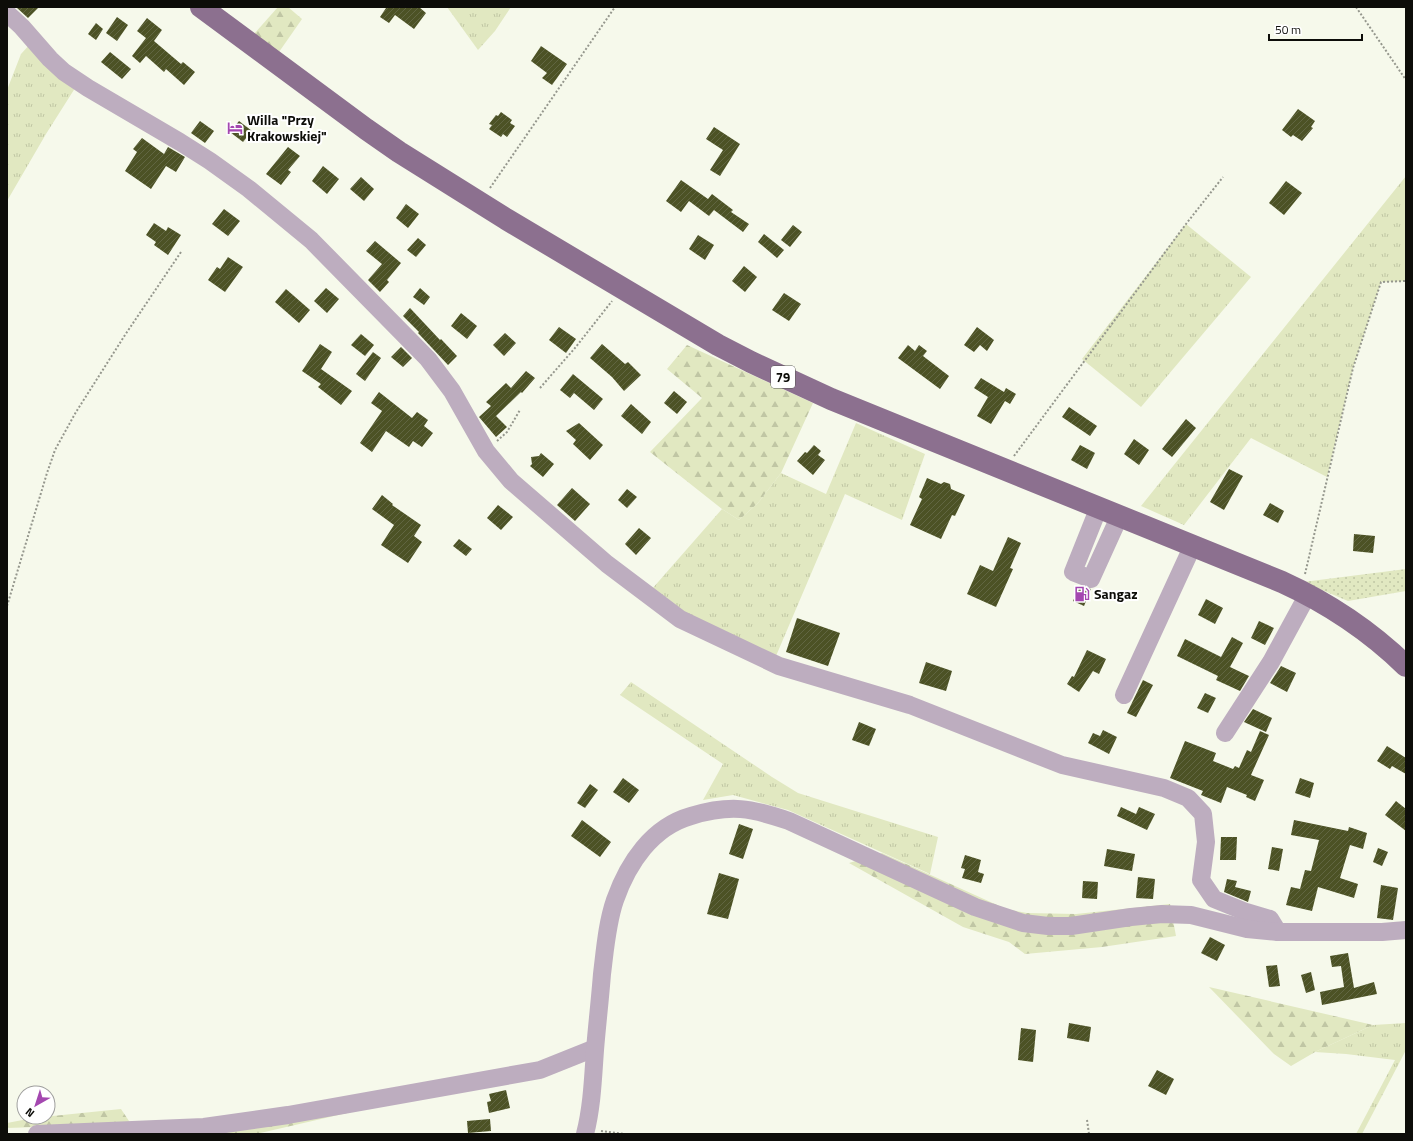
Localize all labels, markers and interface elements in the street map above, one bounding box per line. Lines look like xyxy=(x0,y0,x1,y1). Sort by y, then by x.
scale bar xyxy=(1269,16,1362,42)
text: 50 m xyxy=(1275,20,1301,39)
place label: Willa "Przy Krakowskiej" xyxy=(247,109,327,146)
hotel icon: Willa "Przy Krakowskiej" xyxy=(226,119,244,137)
road number: 79 xyxy=(771,366,795,388)
place label: Sangaz xyxy=(1094,583,1138,604)
fuel station icon: Sangaz xyxy=(1073,585,1091,603)
north arrow xyxy=(16,1085,56,1125)
text: N xyxy=(22,1104,38,1121)

